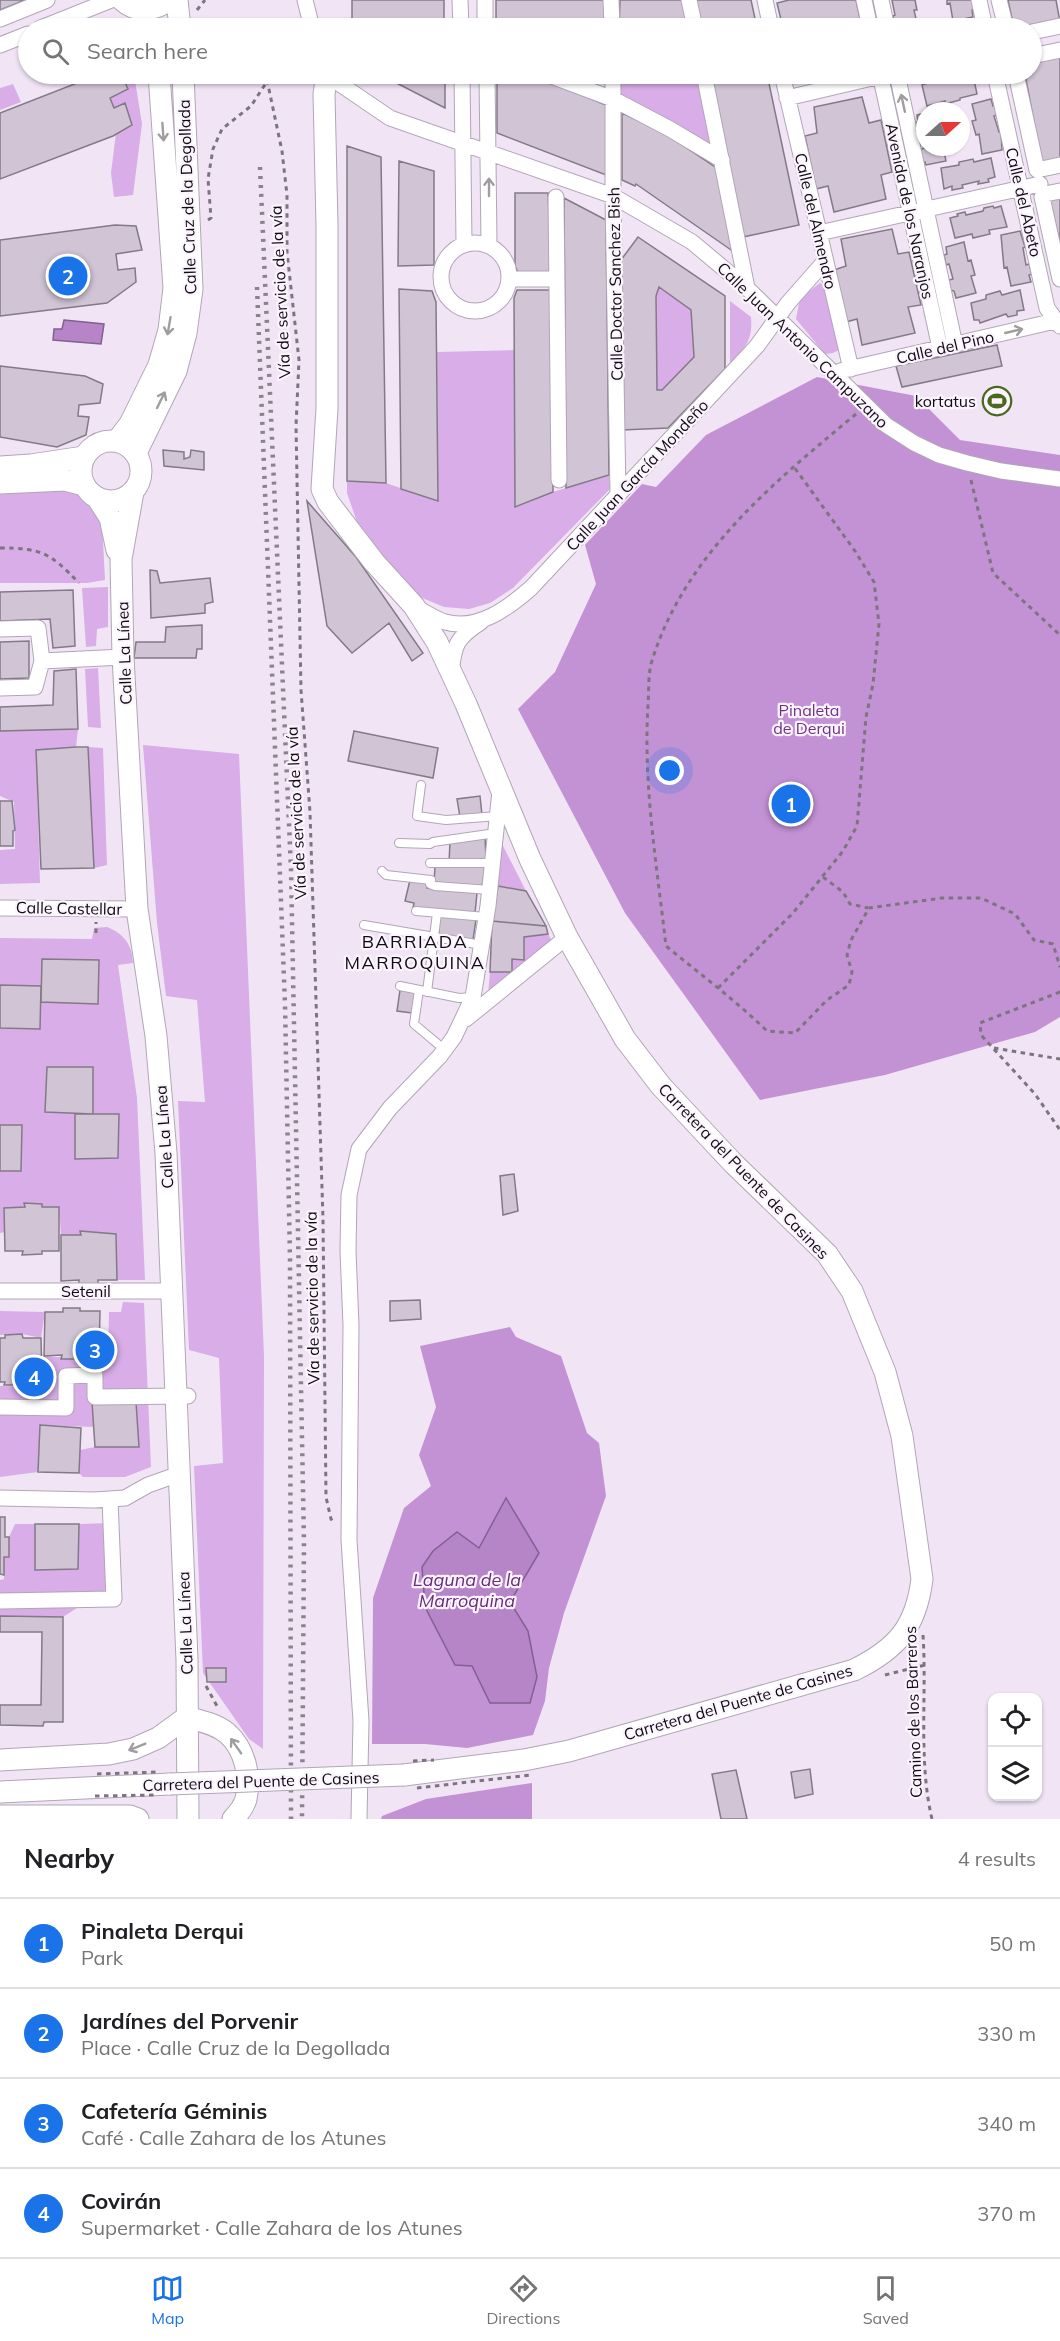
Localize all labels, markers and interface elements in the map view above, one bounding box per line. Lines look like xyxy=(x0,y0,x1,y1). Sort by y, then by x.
search box xyxy=(18,18,1042,84)
icon: search xyxy=(39,35,72,68)
text: Search here xyxy=(87,37,208,65)
one-way arrow xyxy=(897,94,908,113)
street label: Calle Cruz de la Degollada xyxy=(174,99,200,295)
north arrow xyxy=(916,102,970,156)
one-way arrow xyxy=(158,121,169,141)
street label: Avenida de los Naranjos xyxy=(882,121,938,301)
street label: Calle del Abeto xyxy=(1002,145,1046,259)
street label: Calle del Almendro xyxy=(791,151,841,291)
one-way arrow xyxy=(483,177,495,197)
street label: Calle Doctor Sanchez Bish xyxy=(603,187,627,381)
street label: Vía de servicio de la vía xyxy=(265,205,295,379)
pin: 2 xyxy=(48,254,88,298)
street label: Calle Juan Antonio Campuzano xyxy=(713,258,893,432)
one-way arrow xyxy=(163,316,174,335)
one-way arrow xyxy=(1004,325,1024,336)
street label: Calle del Pino xyxy=(894,326,996,368)
sports icon: kortatus xyxy=(981,385,1013,417)
place label: kortatus xyxy=(915,391,976,411)
one-way arrow xyxy=(156,392,168,410)
street label: Calle Juan García Mondeño xyxy=(561,395,713,555)
street label: Calle La Línea xyxy=(112,601,136,705)
park label: Pinaleta de Derqui xyxy=(773,700,845,738)
street label: Vía de servicio de la vía xyxy=(281,726,311,900)
your location xyxy=(655,756,684,785)
pin: 1 xyxy=(772,782,810,826)
street label: Calle Castellar xyxy=(16,897,122,919)
district label: BARRIADA MARROQUINA xyxy=(345,930,485,974)
street label: Carretera del Puente de Casines xyxy=(654,1079,834,1263)
street label: Calle La Línea xyxy=(150,1085,178,1189)
street label: Vía de servicio de la vía xyxy=(300,1211,324,1385)
street label: Setenil xyxy=(61,1281,111,1301)
pin: 3 xyxy=(76,1328,115,1372)
pin: 4 xyxy=(15,1354,54,1400)
water label: Laguna de la Marroquina xyxy=(413,1568,521,1612)
street label: Calle La Línea xyxy=(173,1571,197,1675)
street label: Camino de los Barreros xyxy=(900,1626,926,1798)
street label: Carretera del Puente de Casines xyxy=(621,1660,855,1744)
map controls xyxy=(988,1693,1042,1801)
button: locate xyxy=(988,1693,1042,1747)
one-way arrow xyxy=(230,1739,242,1755)
one-way arrow xyxy=(129,1742,147,1753)
button: layers xyxy=(988,1747,1042,1801)
street label: Carretera del Puente de Casines xyxy=(142,1767,380,1795)
text: Nearby xyxy=(24,1842,114,1875)
text: 4 results xyxy=(958,1846,1036,1871)
text: Pinaleta Derqui xyxy=(81,1917,244,1945)
text: 1 xyxy=(38,1931,50,1956)
text: 50 m xyxy=(989,1931,1036,1956)
text: Park xyxy=(81,1945,123,1970)
text: Jardínes del Porvenir xyxy=(81,2007,298,2035)
text: 2 xyxy=(38,2021,50,2046)
text: 330 m xyxy=(977,2021,1036,2046)
text: Place · Calle Cruz de la Degollada xyxy=(81,2035,390,2060)
text: Cafetería Géminis xyxy=(81,2097,267,2125)
text: 3 xyxy=(38,2111,50,2136)
text: 340 m xyxy=(977,2111,1036,2136)
text: Café · Calle Zahara de los Atunes xyxy=(81,2125,387,2150)
text: Covirán xyxy=(81,2187,161,2215)
text: 4 xyxy=(38,2201,50,2226)
text: 370 m xyxy=(977,2201,1036,2226)
text: Supermarket · Calle Zahara de los Atunes xyxy=(81,2215,463,2240)
tab: Map xyxy=(151,2272,184,2328)
tab: Directions xyxy=(486,2272,560,2328)
tab: Saved xyxy=(863,2272,909,2328)

